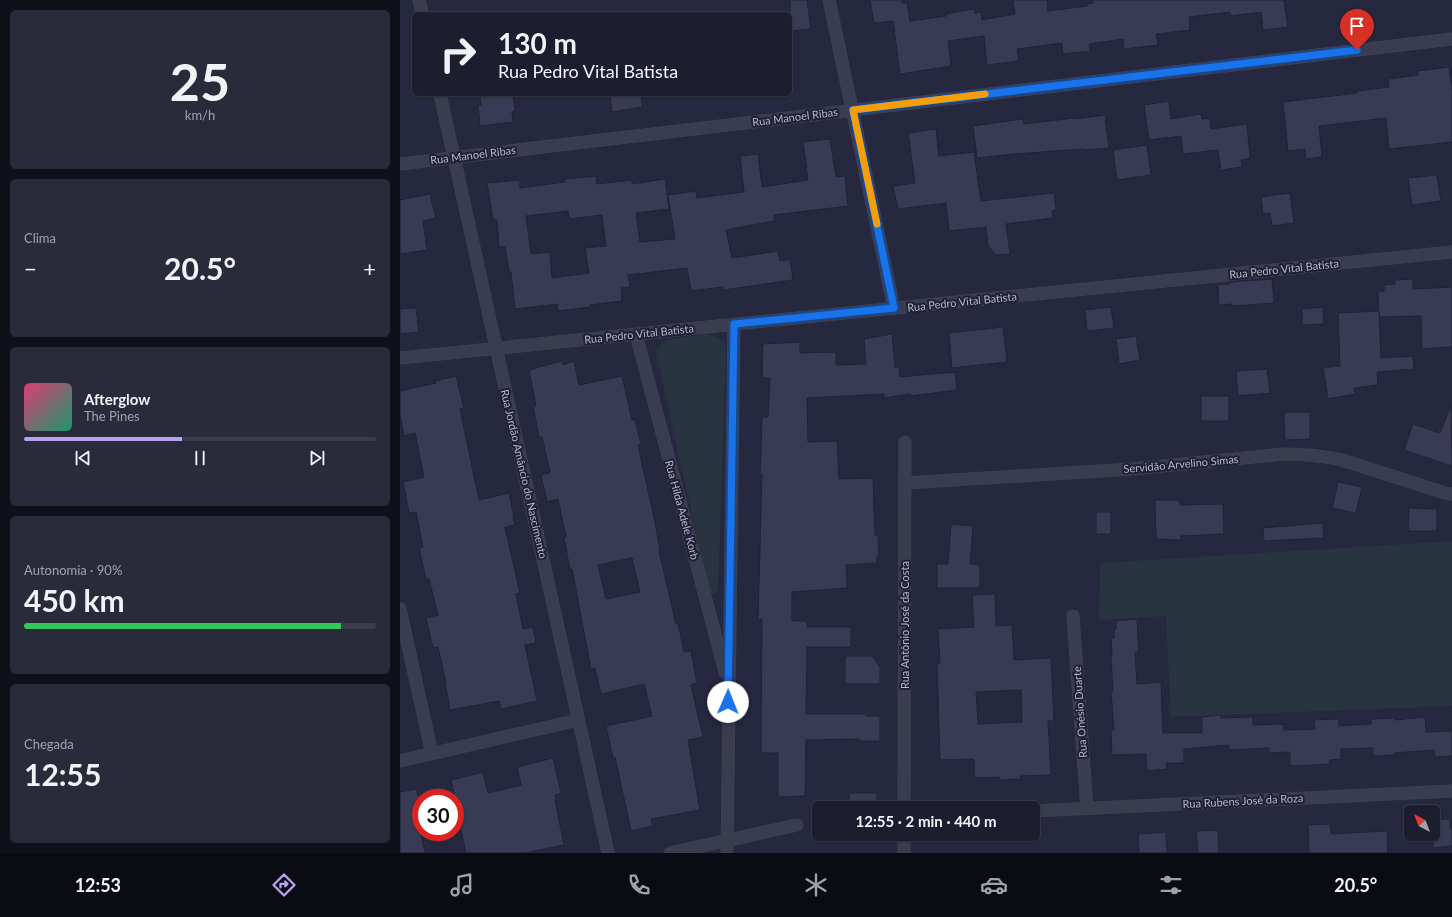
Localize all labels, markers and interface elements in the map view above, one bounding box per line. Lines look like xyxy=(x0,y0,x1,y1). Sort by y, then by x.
pin xyxy=(1340,9,1374,50)
icon: arrive xyxy=(1346,15,1368,37)
text: 130 m xyxy=(498,26,577,60)
icon: right xyxy=(432,28,484,80)
text: 25 xyxy=(170,50,230,112)
text: Rua Pedro Vital Batista xyxy=(498,60,678,82)
street label: Rua Manoel Ribas xyxy=(751,105,839,128)
text: km/h xyxy=(185,107,215,123)
street label: Rua Manoel Ribas xyxy=(429,143,517,166)
text: Clima xyxy=(24,230,56,246)
text: 20.5° xyxy=(164,250,236,286)
text: − xyxy=(24,255,37,282)
text: + xyxy=(363,255,376,282)
street label: Rua Pedro Vital Batista xyxy=(1229,256,1339,281)
street label: Rua Pedro Vital Batista xyxy=(907,289,1017,314)
street label: Rua Pedro Vital Batista xyxy=(584,321,694,346)
street label: Rua Jordão Amâncio do Nascimento xyxy=(499,388,550,560)
text: Afterglow xyxy=(84,390,150,408)
text: The Pines xyxy=(84,408,140,424)
icon: previous xyxy=(72,447,94,469)
icon: pause xyxy=(189,447,211,469)
icon: next xyxy=(306,447,328,469)
street label: Servidão Arvelino Simas xyxy=(1123,452,1239,475)
street label: Rua Hilda Adele Korb xyxy=(663,459,702,561)
street label: Rua Antônio José da Costa xyxy=(898,561,911,689)
text: Autonomia · 90% xyxy=(24,562,122,578)
text: 450 km xyxy=(24,582,125,618)
street label: Rua Onésio Duarte xyxy=(1070,666,1089,758)
position arrow xyxy=(707,681,749,723)
text: Chegada xyxy=(24,736,74,752)
text: 12:55 xyxy=(24,756,101,792)
speed limit sign: 30 xyxy=(412,789,464,841)
street label: Rua Rubens José da Roza xyxy=(1182,791,1304,810)
north arrow xyxy=(1404,805,1440,841)
map controls xyxy=(1404,805,1440,841)
text: 12:55 · 2 min · 440 m xyxy=(856,812,996,830)
icon: directions xyxy=(270,871,298,899)
icon: music xyxy=(448,871,476,899)
icon: phone xyxy=(625,871,653,899)
icon: climate xyxy=(802,871,830,899)
icon: car xyxy=(980,871,1008,899)
icon: filters xyxy=(1157,871,1185,899)
text: 12:53 xyxy=(75,874,121,896)
text: 20.5° xyxy=(1334,874,1377,896)

